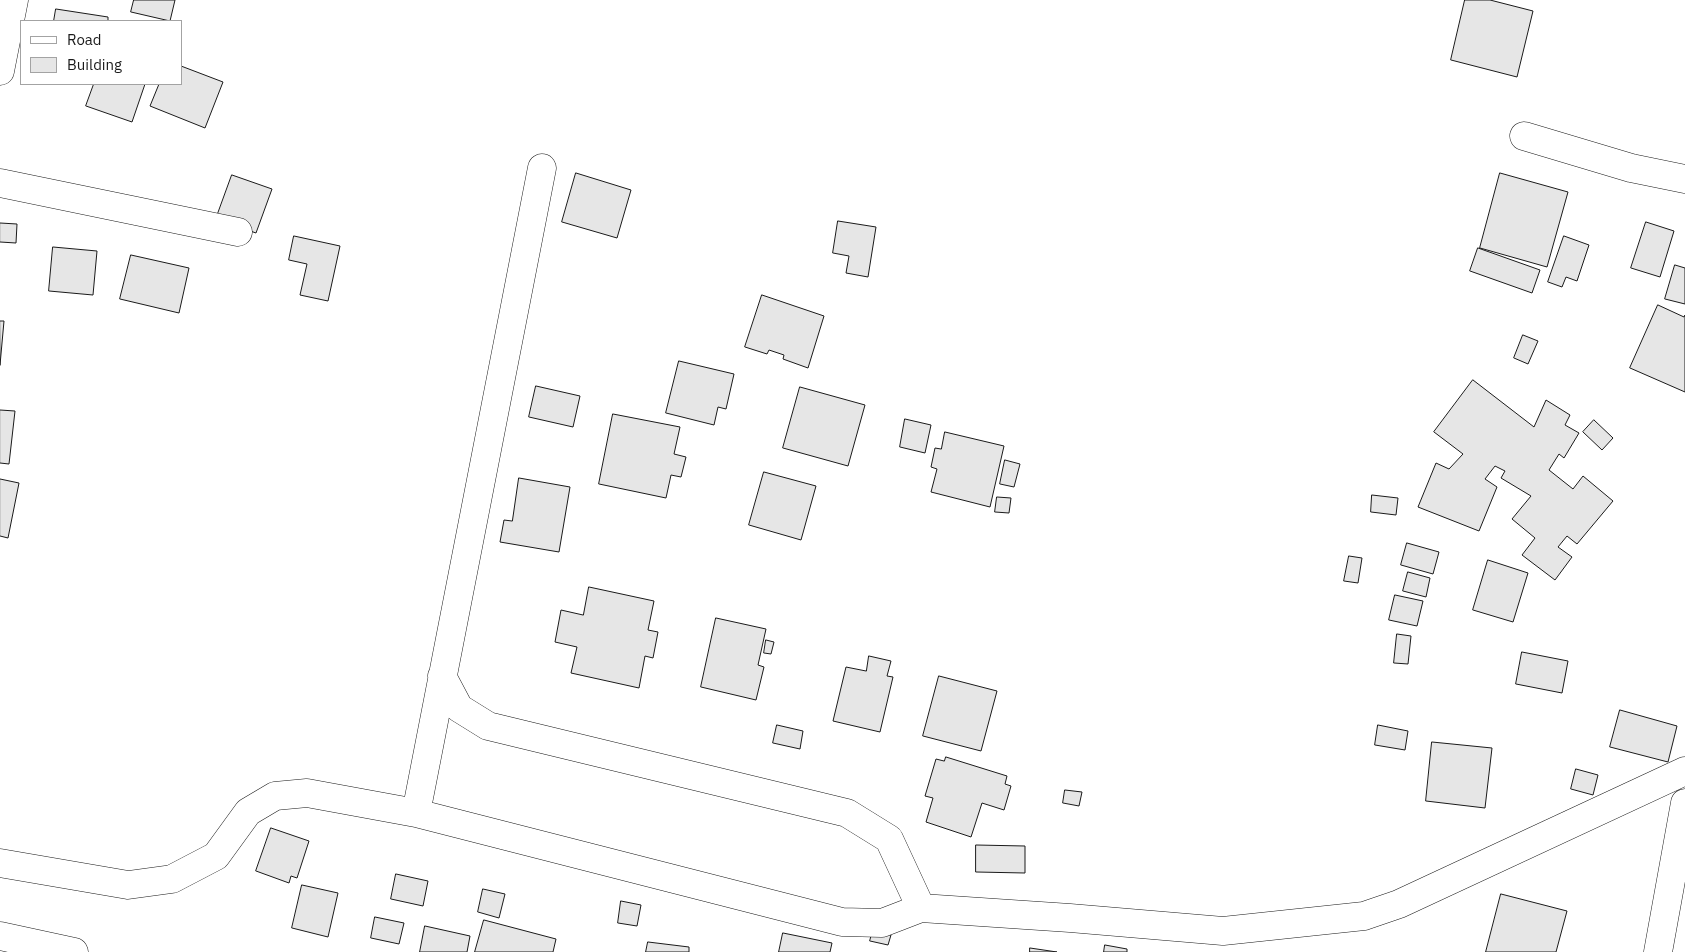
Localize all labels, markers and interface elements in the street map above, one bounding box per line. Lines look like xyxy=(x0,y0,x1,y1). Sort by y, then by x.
legend xyxy=(20,20,182,85)
text: Road xyxy=(67,30,102,49)
text: Building xyxy=(67,55,122,74)

